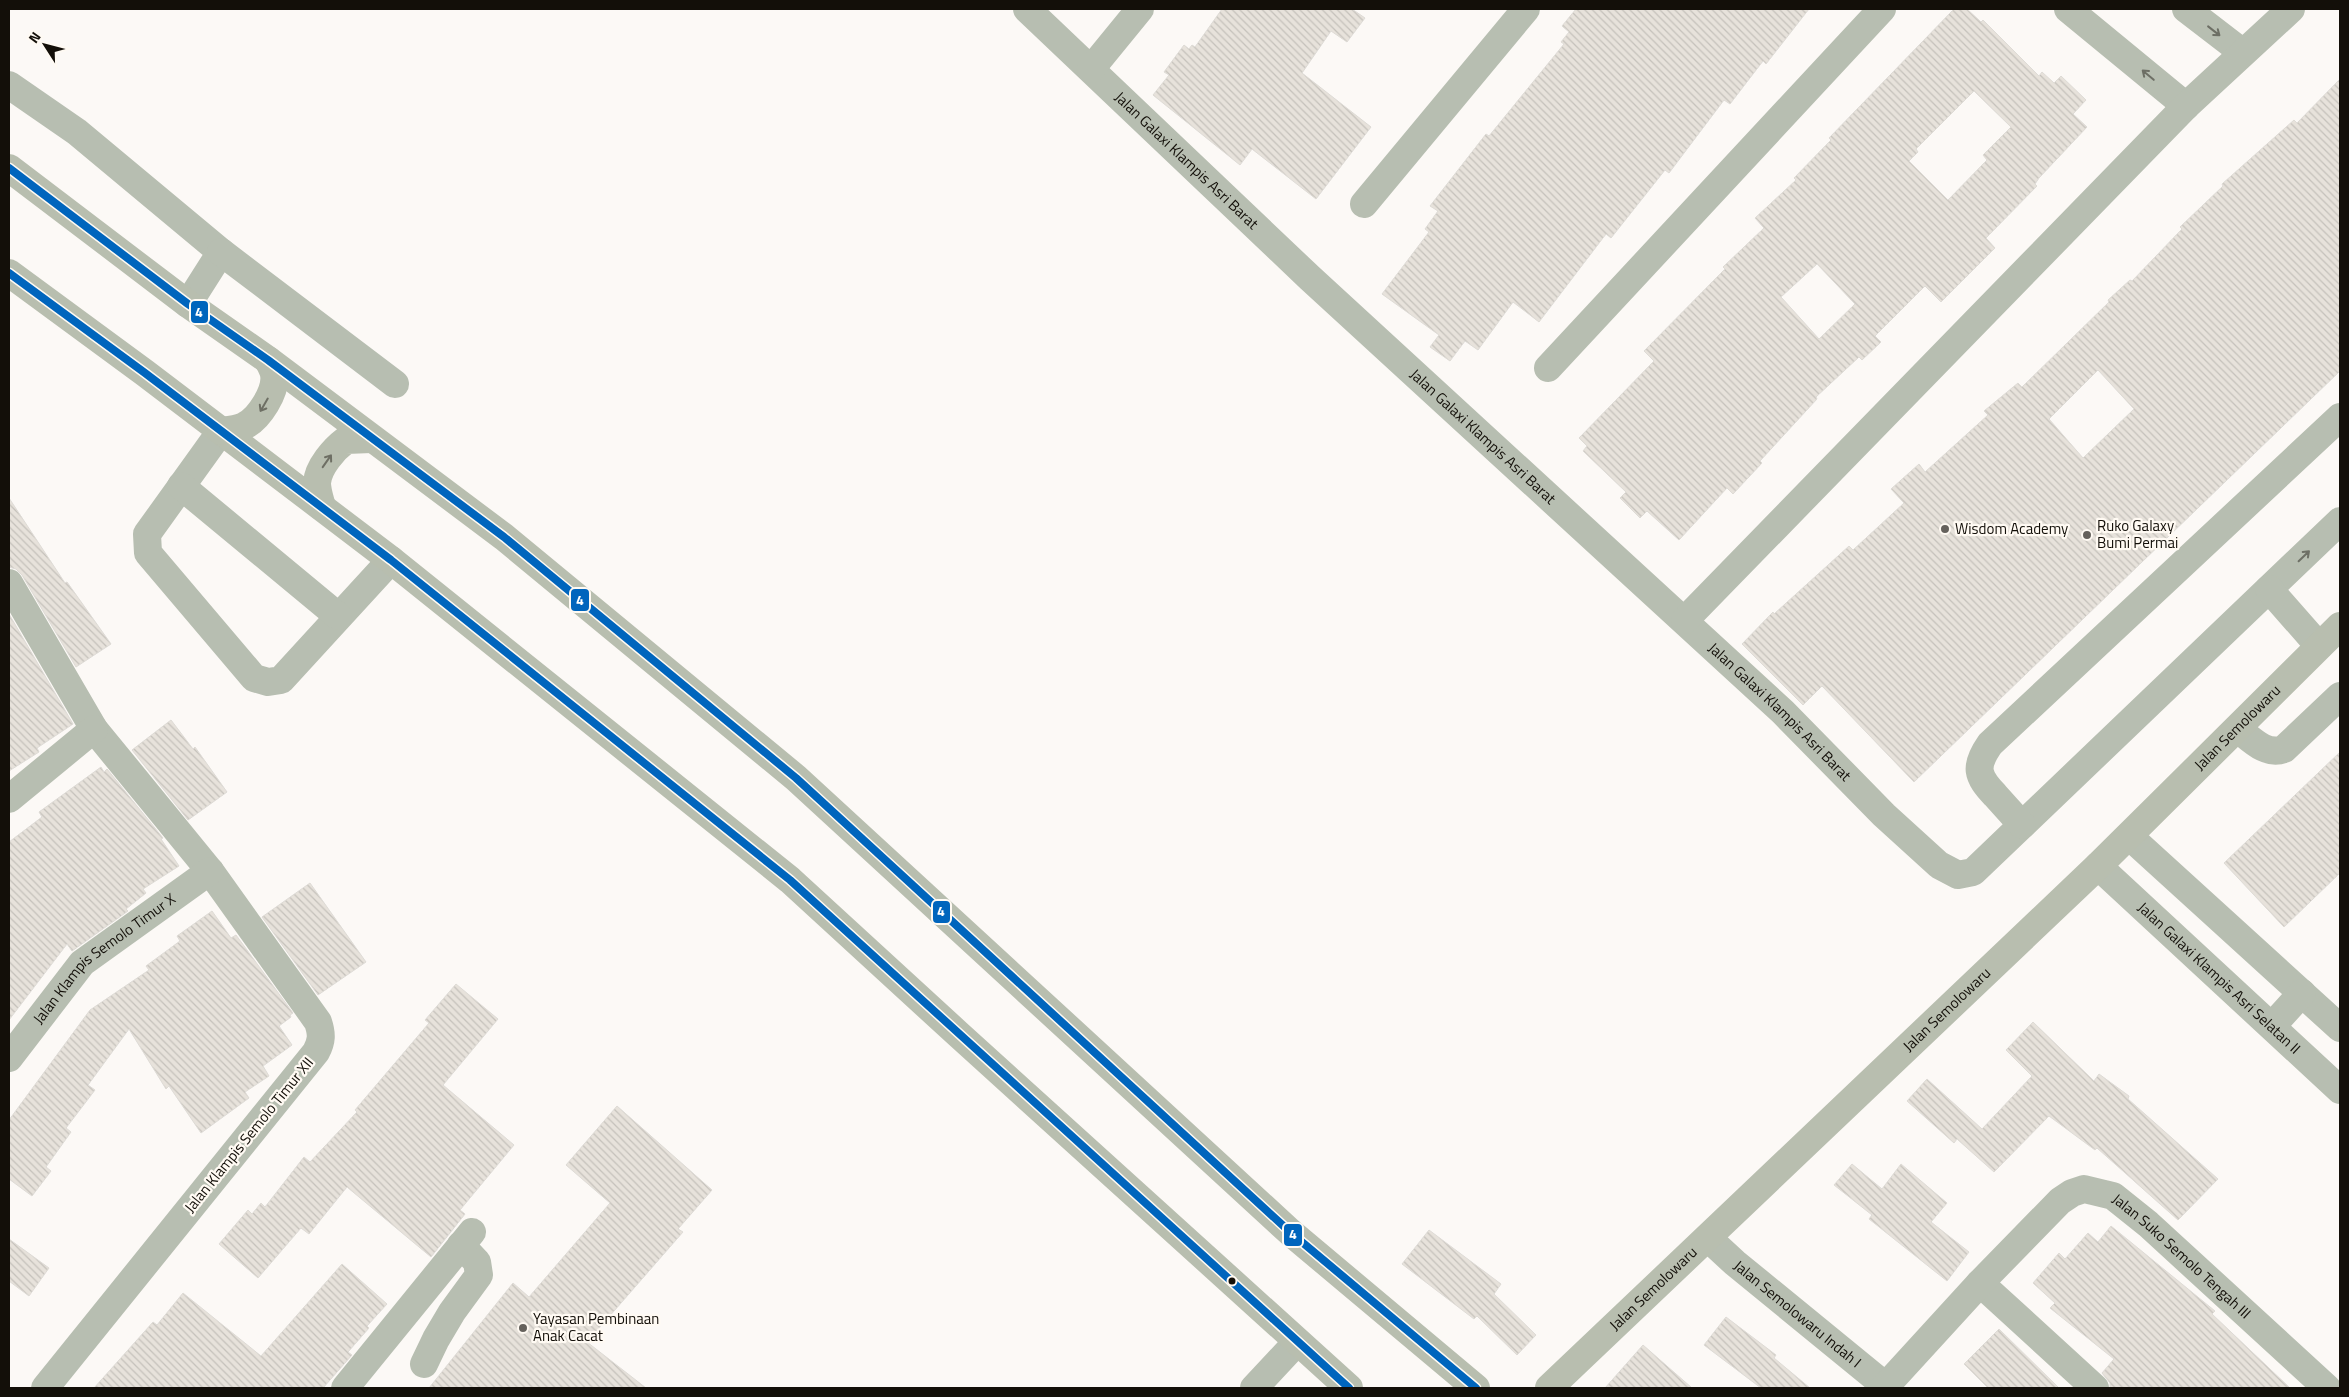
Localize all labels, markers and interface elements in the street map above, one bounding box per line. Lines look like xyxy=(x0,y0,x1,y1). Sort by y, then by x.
north arrow xyxy=(20,20,70,70)
one-way arrow xyxy=(2207,25,2220,36)
text: N xyxy=(23,27,45,47)
one-way arrow xyxy=(2142,69,2155,80)
street label: Jalan Galaxi Klampis Asri Barat xyxy=(1110,86,1265,235)
line badge: 4 xyxy=(190,300,209,324)
text: 4 xyxy=(195,301,203,322)
street label: Jalan Galaxi Klampis Asri Barat xyxy=(1405,363,1562,510)
one-way arrow xyxy=(258,397,268,411)
one-way arrow xyxy=(322,454,332,468)
place label: Ruko Galaxy Bumi Permai xyxy=(2097,514,2178,554)
place label: Wisdom Academy xyxy=(1955,517,2068,540)
marker: Wisdom Academy xyxy=(1939,523,1951,535)
marker: Ruko Galaxy Bumi Permai xyxy=(2081,529,2093,541)
one-way arrow xyxy=(2298,549,2310,562)
line badge: 4 xyxy=(570,588,590,612)
text: 4 xyxy=(576,589,584,610)
street label: Jalan Galaxi Klampis Asri Barat xyxy=(1703,637,1857,787)
street label: Jalan Semolowaru xyxy=(2189,679,2286,776)
street label: Jalan Klampis Semolo Timur X xyxy=(27,887,181,1029)
street label: Jalan Galaxi Klampis Asri Selatan II xyxy=(2133,896,2306,1059)
line badge: 4 xyxy=(932,900,951,924)
text: 4 xyxy=(937,900,945,921)
street label: Jalan Semolowaru xyxy=(1897,962,1996,1057)
street label: Jalan Klampis Semolo Timur XII xyxy=(178,1052,319,1217)
street label: Jalan Suko Semolo Tengah III xyxy=(2107,1188,2256,1324)
line badge: 4 xyxy=(1283,1223,1303,1247)
text: 4 xyxy=(1289,1223,1297,1244)
street label: Jalan Semolowaru xyxy=(1604,1241,1702,1336)
street label: Jalan Semolowaru Indah I xyxy=(1729,1254,1867,1373)
unlabelled marker xyxy=(1227,1276,1237,1286)
place label: Yayasan Pembinaan Anak Cacat xyxy=(533,1307,659,1347)
marker: Yayasan Pembinaan Anak Cacat xyxy=(517,1322,529,1334)

